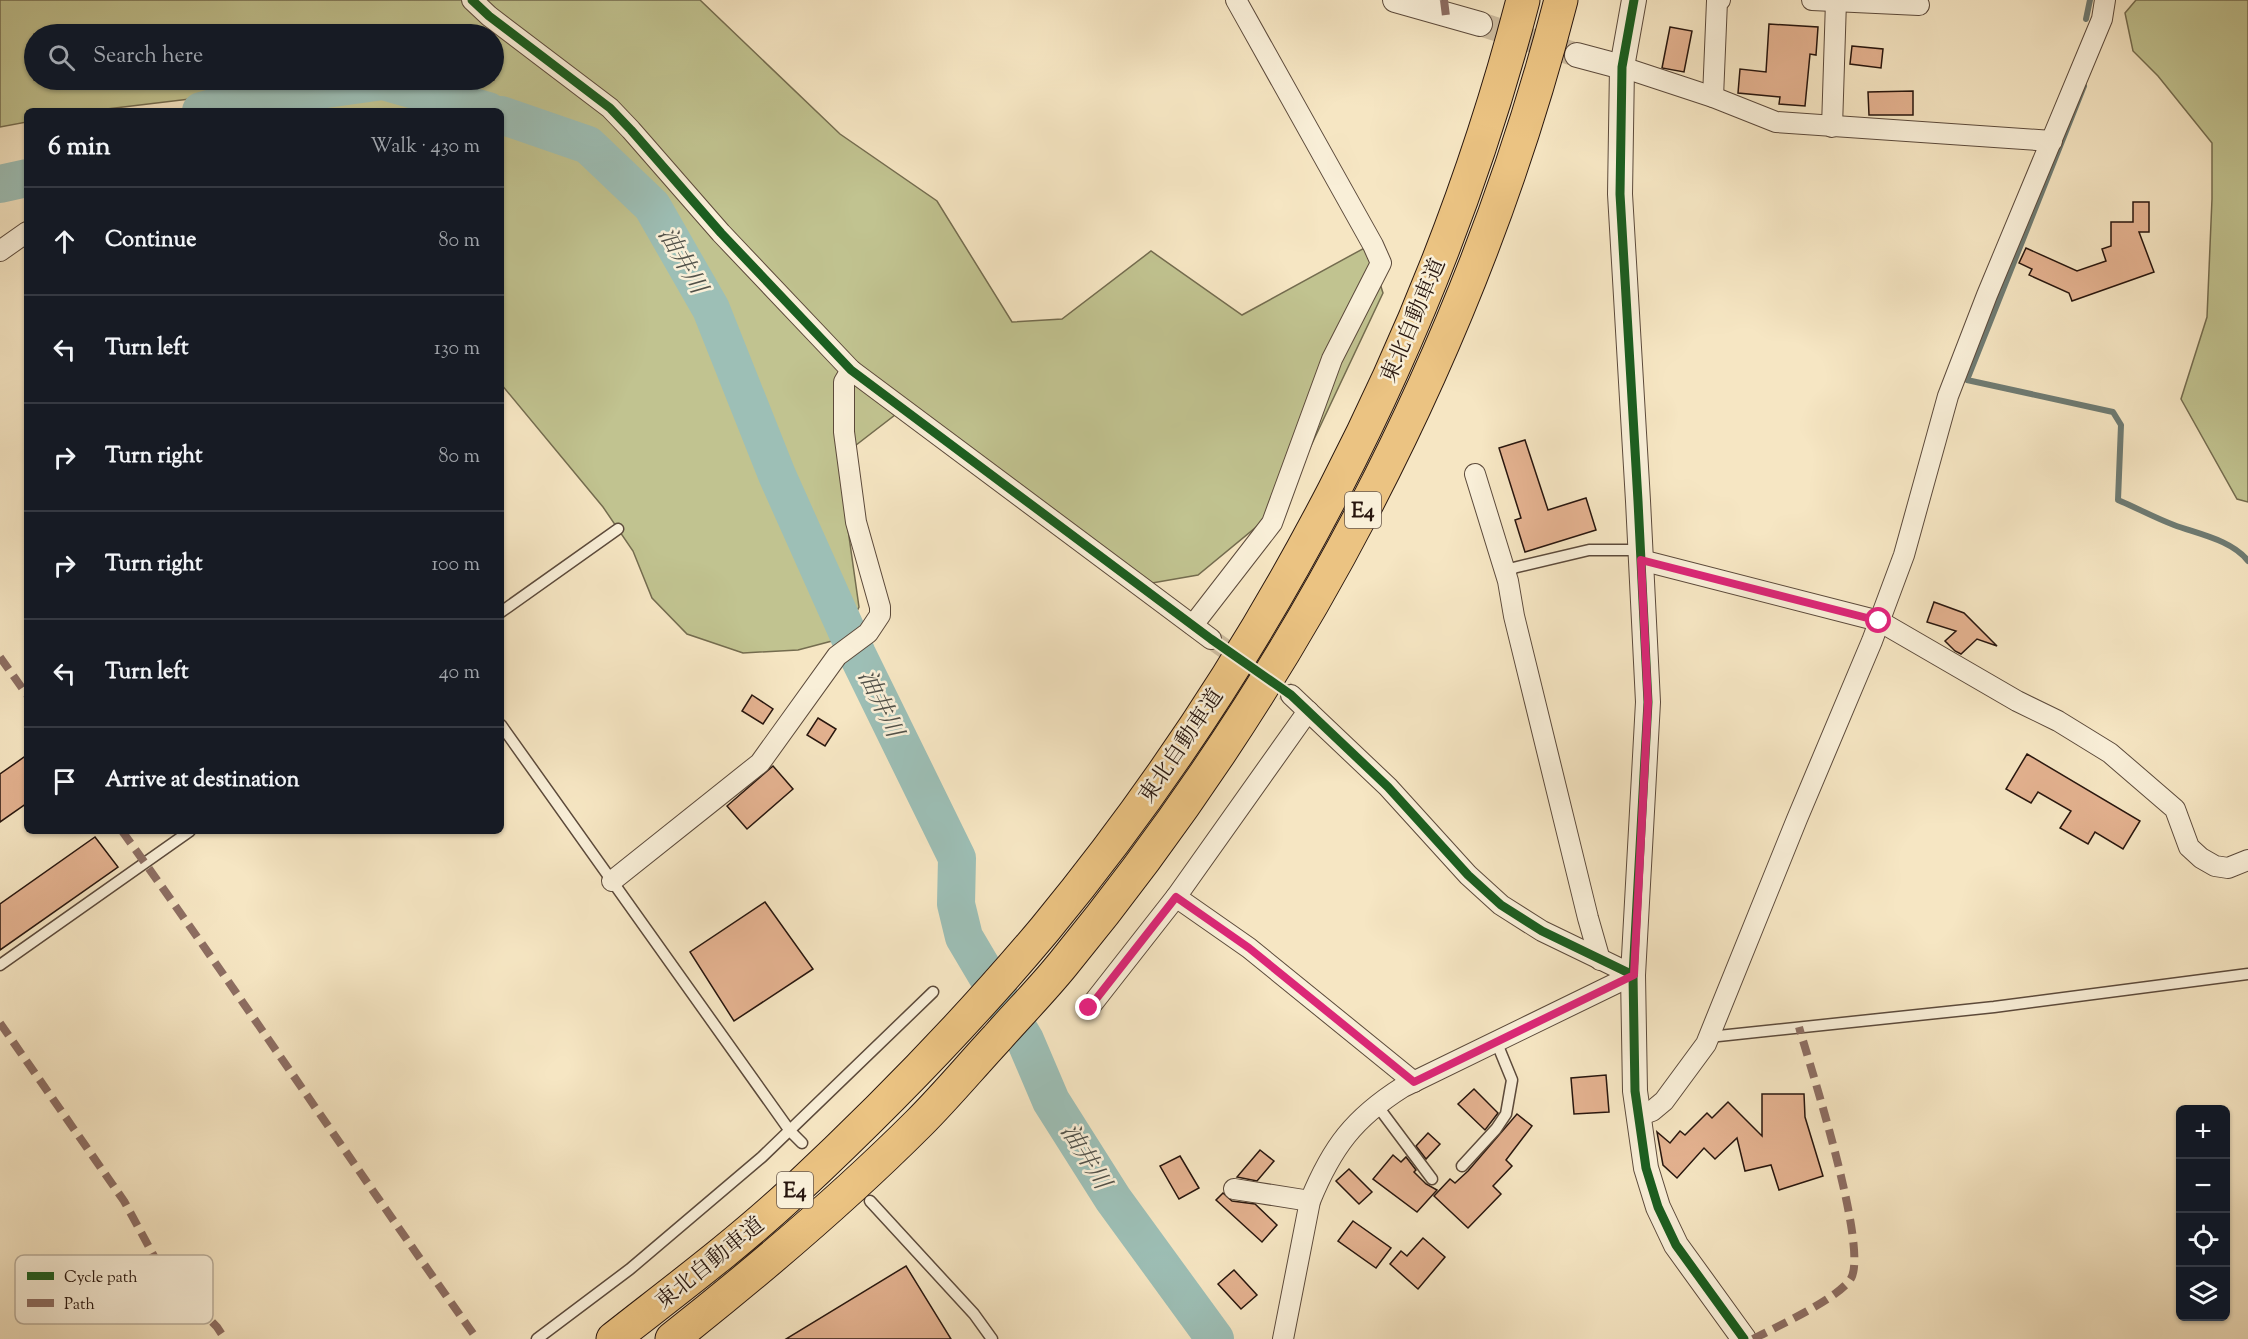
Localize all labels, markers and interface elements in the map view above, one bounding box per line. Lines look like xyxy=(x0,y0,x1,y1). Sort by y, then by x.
search box xyxy=(24,24,504,90)
icon: search xyxy=(45,41,78,74)
text: Search here xyxy=(93,41,203,73)
text: 6 min xyxy=(48,129,111,166)
text: Walk · 430 m xyxy=(370,133,480,162)
water label: 油井川 xyxy=(649,221,715,303)
icon: ahead xyxy=(48,225,81,258)
text: Continue xyxy=(105,225,196,257)
text: 80 m xyxy=(439,227,480,256)
street label: 東北自動車道 xyxy=(1374,254,1455,388)
icon: left xyxy=(48,333,81,366)
text: Turn left xyxy=(105,333,188,365)
text: 130 m xyxy=(434,335,480,364)
icon: right xyxy=(48,441,81,474)
text: Turn right xyxy=(105,441,202,473)
text: 80 m xyxy=(439,443,480,472)
road number: E4 xyxy=(1345,492,1381,528)
icon: right xyxy=(48,549,81,582)
text: Turn right xyxy=(105,549,202,581)
text: 100 m xyxy=(431,551,480,580)
route start xyxy=(1865,607,1891,633)
icon: left xyxy=(48,657,81,690)
text: Turn left xyxy=(105,657,188,689)
text: 40 m xyxy=(439,659,480,688)
water label: 油井川 xyxy=(848,664,912,746)
street label: 東北自動車道 xyxy=(1132,683,1233,810)
icon: arrive xyxy=(48,765,81,798)
text: Arrive at destination xyxy=(105,765,300,797)
route end xyxy=(1075,994,1101,1020)
map controls xyxy=(2176,1105,2230,1321)
button: + xyxy=(2176,1105,2230,1159)
water label: 油井川 xyxy=(1051,1118,1119,1199)
button: − xyxy=(2176,1159,2230,1213)
road number: E4 xyxy=(777,1172,813,1208)
street label: 東北自動車道 xyxy=(650,1210,772,1318)
button: locate xyxy=(2176,1213,2230,1267)
legend xyxy=(15,1255,213,1324)
text: Cycle path xyxy=(64,1267,138,1290)
button: layers xyxy=(2176,1267,2230,1321)
text: Path xyxy=(64,1294,95,1317)

